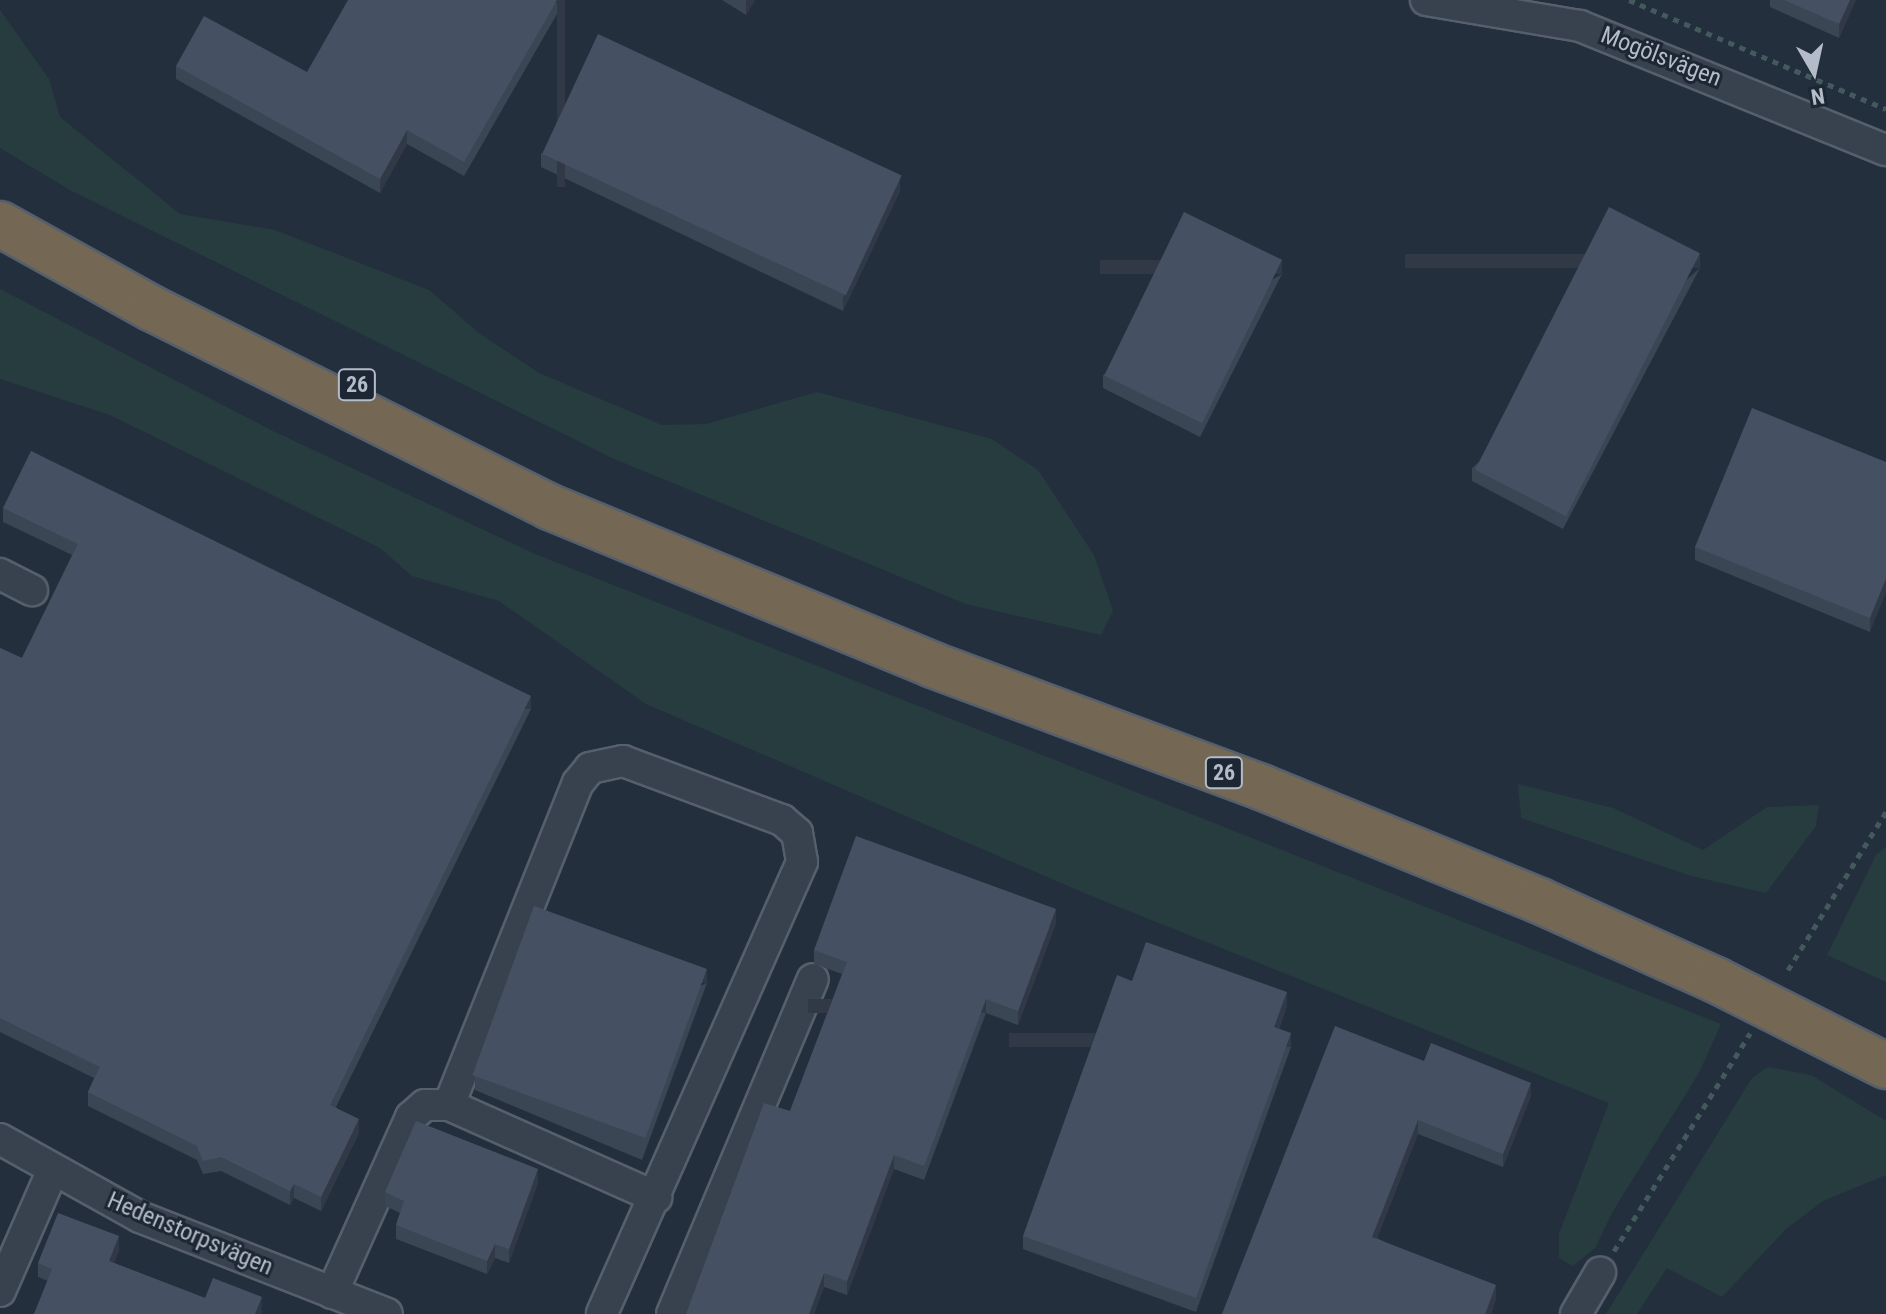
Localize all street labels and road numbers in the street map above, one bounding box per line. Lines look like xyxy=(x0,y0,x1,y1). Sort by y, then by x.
street label: Mogölsvägen xyxy=(1597,21,1725,93)
road number: 26 xyxy=(337,367,377,403)
road number: 26 xyxy=(1204,755,1244,791)
street label: Hedenstorpsvägen xyxy=(103,1186,277,1282)

